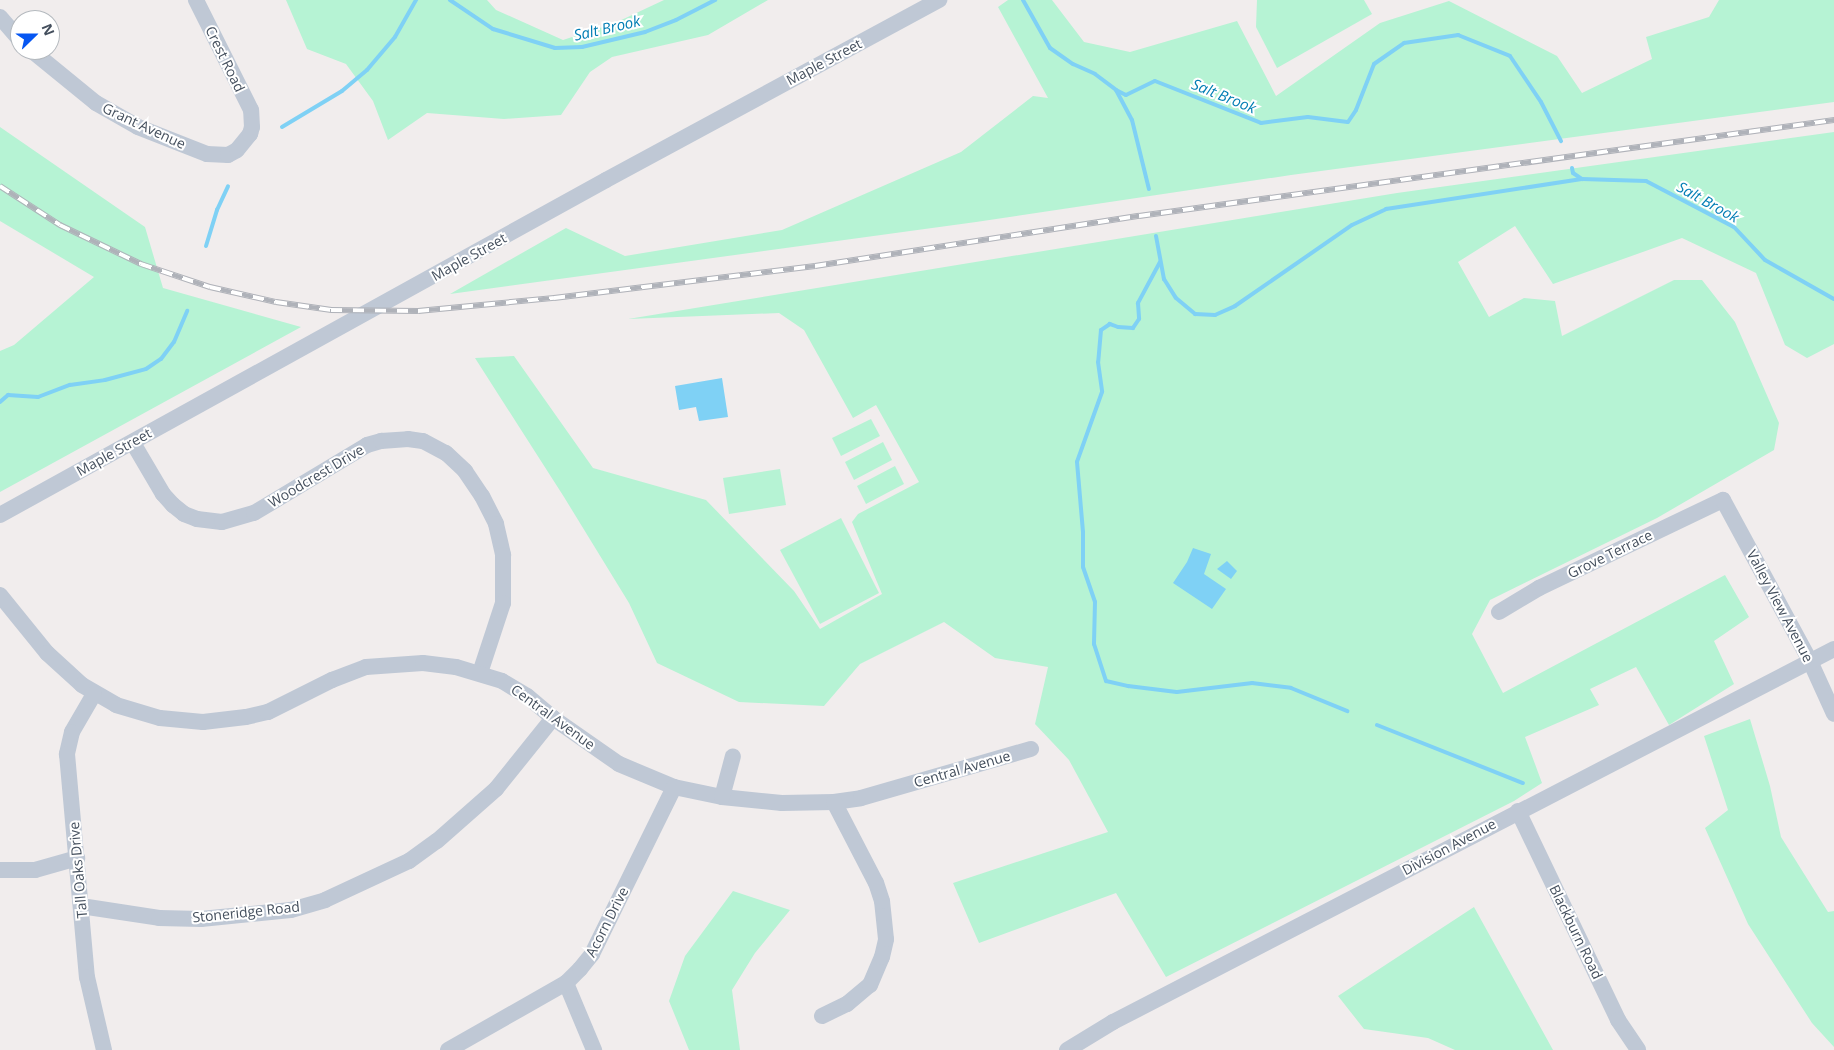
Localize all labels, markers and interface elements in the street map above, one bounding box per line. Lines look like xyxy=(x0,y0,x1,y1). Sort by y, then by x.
north arrow xyxy=(10,10,60,60)
water label: Salt Brook xyxy=(572,12,642,44)
text: N xyxy=(37,21,59,38)
street label: Crest Road xyxy=(202,23,248,95)
street label: Maple Street xyxy=(783,35,865,89)
water label: Salt Brook xyxy=(1189,75,1259,117)
street label: Grant Avenue xyxy=(100,99,188,153)
water label: Salt Brook xyxy=(1674,178,1742,226)
street label: Maple Street xyxy=(429,230,509,284)
street label: Maple Street xyxy=(74,425,154,479)
street label: Woodcrest Drive xyxy=(265,441,367,511)
street label: Grove Terrace xyxy=(1565,526,1655,582)
street label: Valley View Avenue xyxy=(1743,547,1817,665)
street label: Central Avenue xyxy=(508,681,598,753)
street label: Central Avenue xyxy=(912,747,1012,791)
street label: Division Avenue xyxy=(1399,815,1499,879)
street label: Tall Oaks Drive xyxy=(65,821,91,919)
street label: Blackburn Road xyxy=(1546,882,1606,982)
street label: Acorn Drive xyxy=(582,884,632,960)
street label: Stoneridge Road xyxy=(191,898,301,926)

